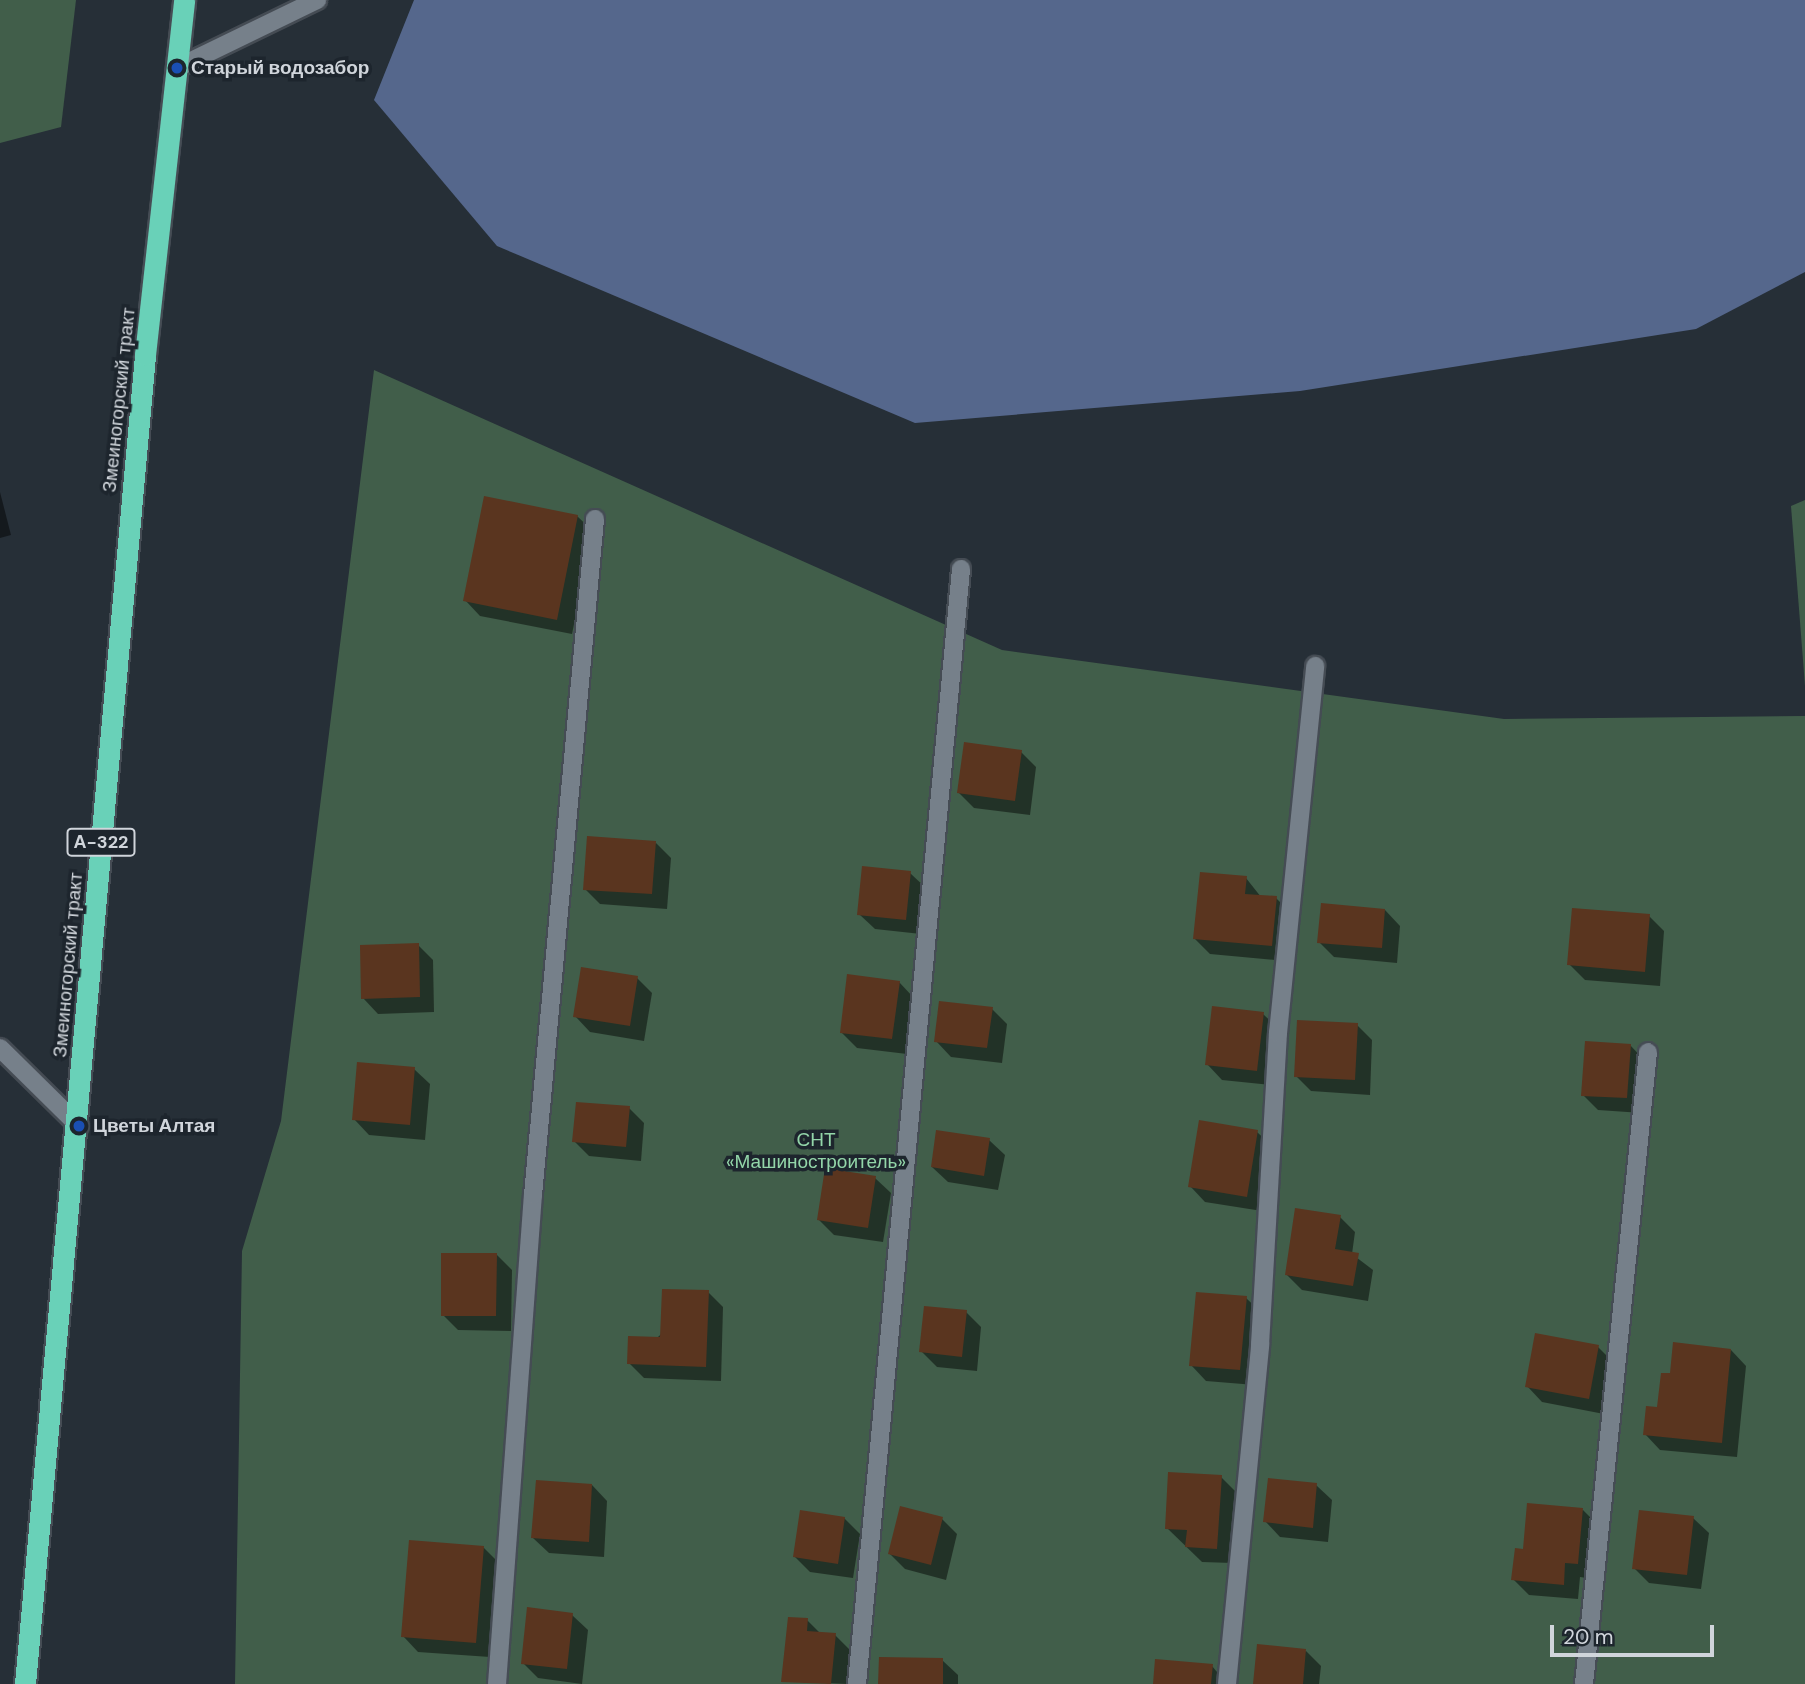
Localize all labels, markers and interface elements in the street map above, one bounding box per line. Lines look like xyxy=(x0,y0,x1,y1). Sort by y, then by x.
place label: Старый водозабор xyxy=(191,57,369,79)
marker: Старый водозабор xyxy=(169,60,185,76)
street label: Змеиногорский тракт xyxy=(98,307,140,493)
road number: А-322 xyxy=(66,828,136,856)
street label: Змеиногорский тракт xyxy=(49,872,87,1058)
place label: Цветы Алтая xyxy=(93,1115,215,1137)
marker: Цветы Алтая xyxy=(71,1118,87,1134)
park label: СНТ «Машиностроитель» xyxy=(726,1129,906,1173)
scale bar xyxy=(1553,1610,1717,1654)
text: 20 m xyxy=(1563,1623,1614,1651)

